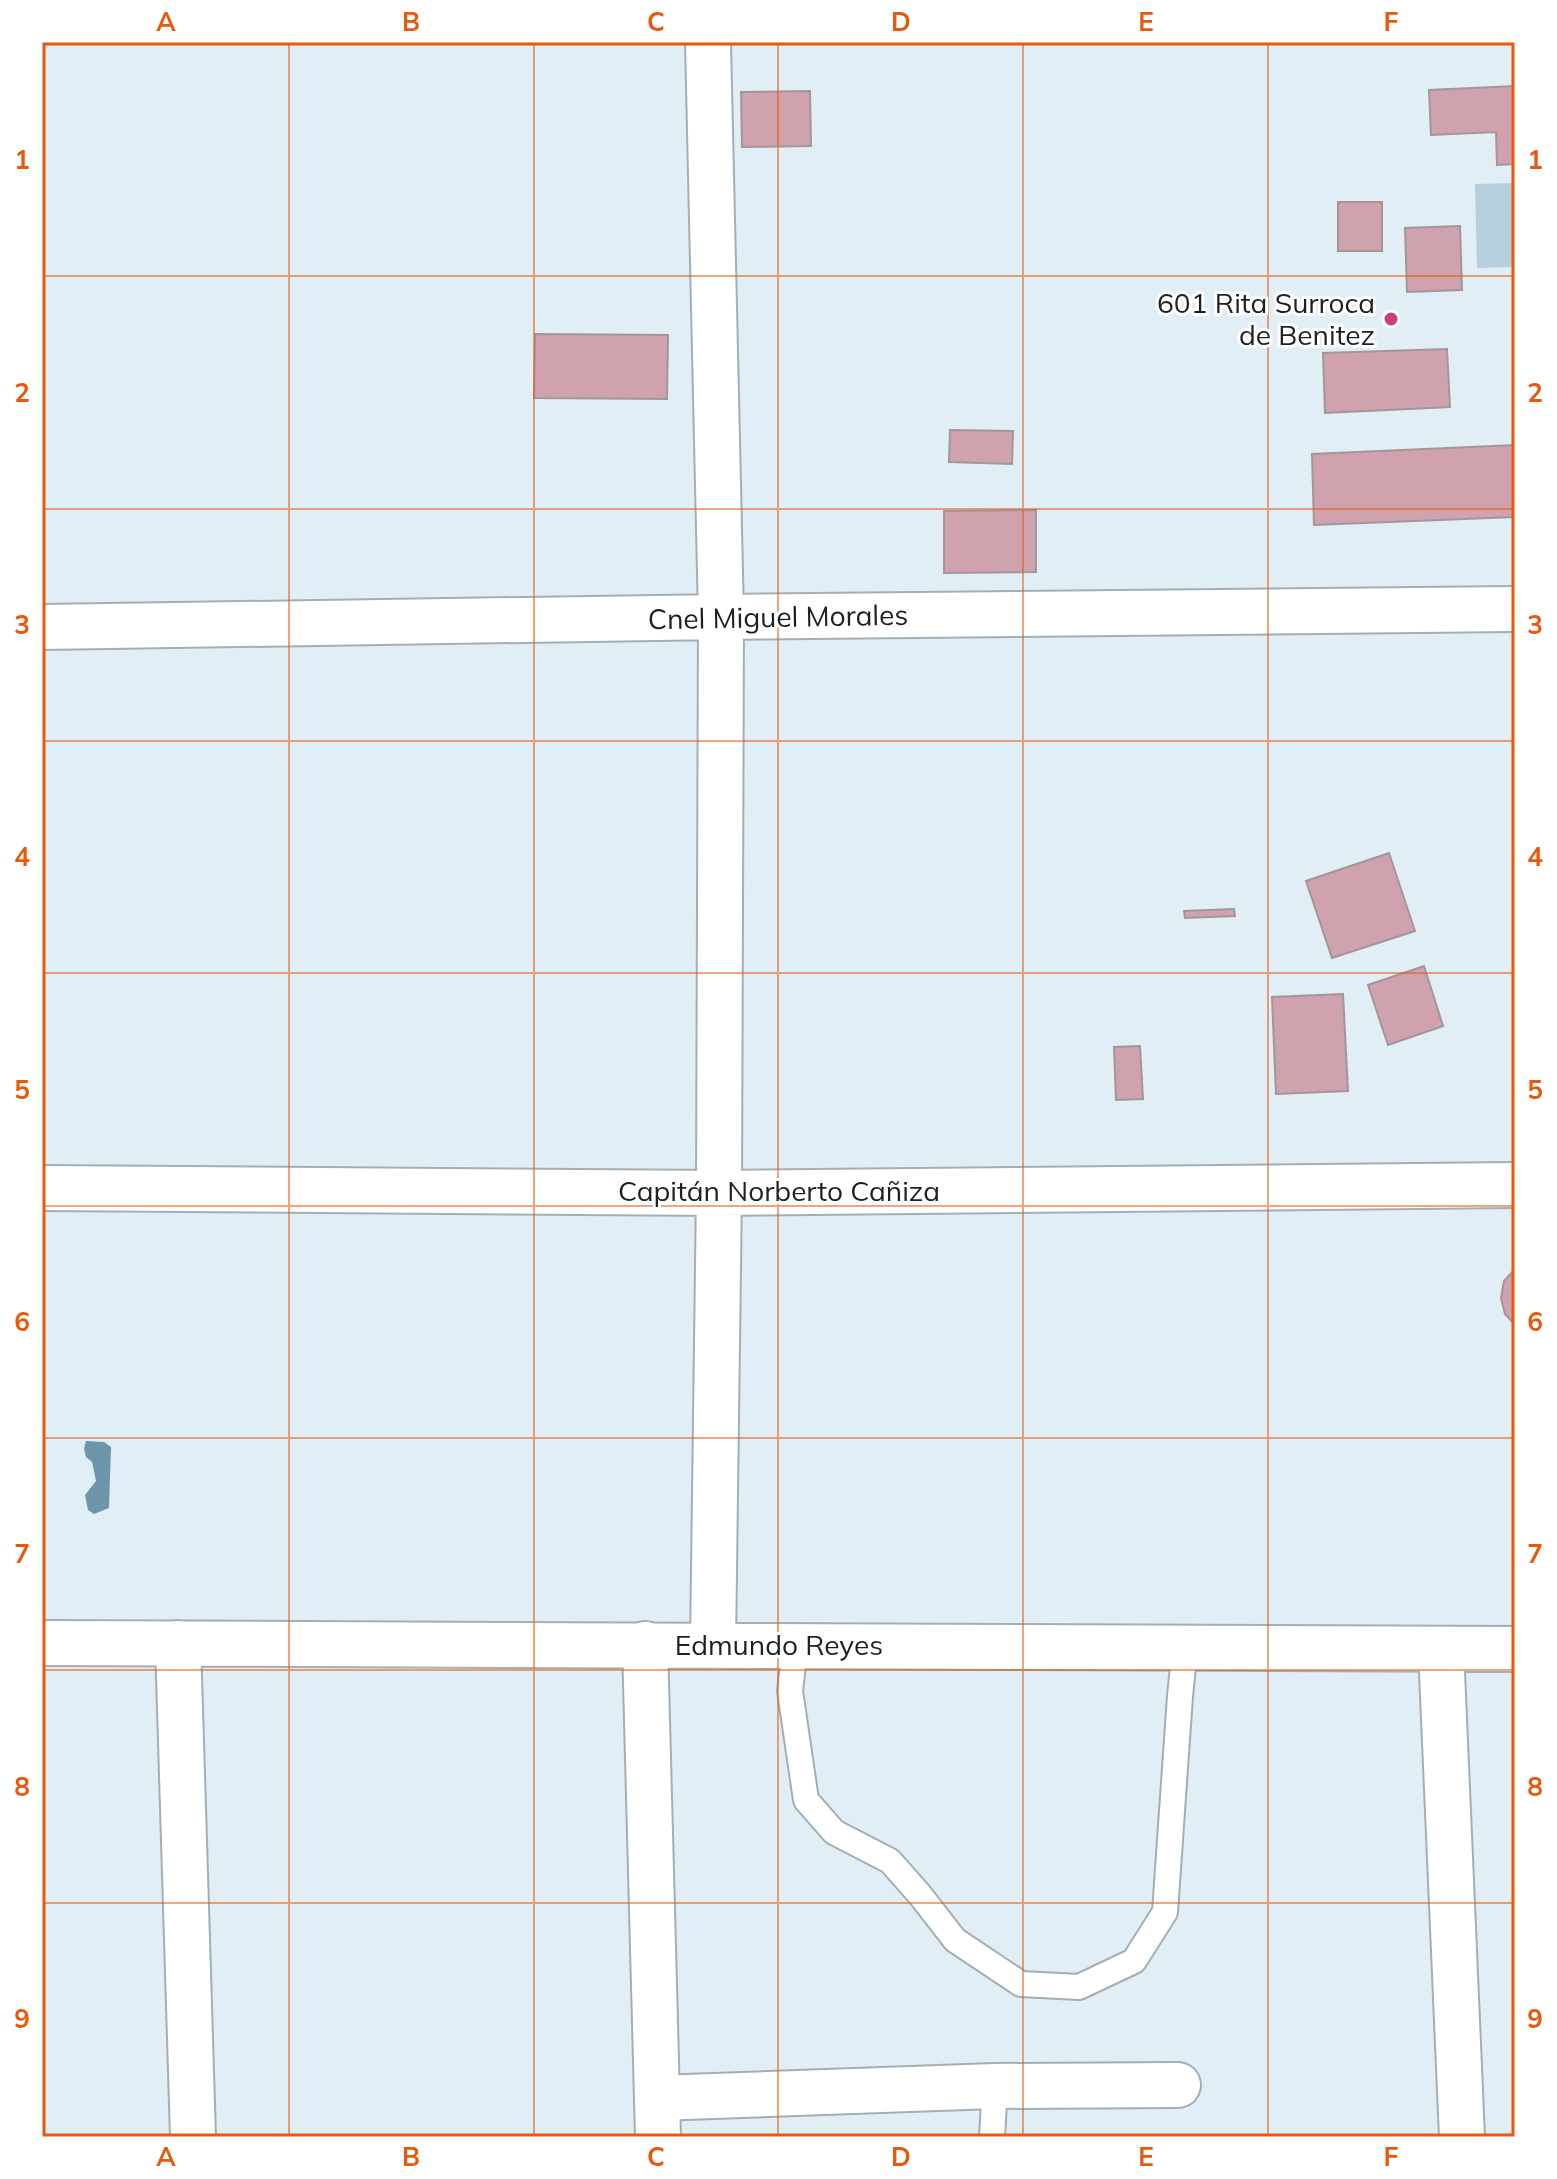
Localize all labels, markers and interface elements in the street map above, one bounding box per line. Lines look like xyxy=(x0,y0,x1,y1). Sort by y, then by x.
text: A xyxy=(156,5,176,38)
text: B xyxy=(402,5,420,38)
text: C xyxy=(647,5,665,38)
text: D xyxy=(891,5,911,38)
text: E xyxy=(1138,5,1154,38)
text: F xyxy=(1384,5,1399,38)
text: 1 xyxy=(14,143,30,176)
text: 1 xyxy=(1527,143,1543,176)
place label: 601 Rita Surroca de Benitez xyxy=(1157,285,1375,352)
marker: 601 Rita Surroca de Benitez xyxy=(1382,310,1400,328)
text: 2 xyxy=(14,376,30,409)
text: 2 xyxy=(1527,376,1543,409)
street label: Cnel Miguel Morales xyxy=(648,597,908,636)
text: 3 xyxy=(14,608,30,641)
text: 3 xyxy=(1527,608,1543,641)
text: 4 xyxy=(14,840,30,873)
text: 4 xyxy=(1527,840,1543,873)
text: 5 xyxy=(14,1073,30,1106)
text: 5 xyxy=(1527,1073,1543,1106)
street label: Capitán Norberto Cañiza xyxy=(618,1173,940,1208)
text: 6 xyxy=(14,1305,30,1338)
text: 6 xyxy=(1527,1305,1543,1338)
text: 7 xyxy=(14,1537,30,1570)
text: 7 xyxy=(1527,1537,1543,1570)
street label: Edmundo Reyes xyxy=(675,1627,883,1662)
text: 8 xyxy=(14,1770,30,1803)
text: 8 xyxy=(1527,1770,1543,1803)
text: 9 xyxy=(14,2002,30,2035)
text: 9 xyxy=(1527,2002,1543,2035)
text: A xyxy=(156,2140,176,2173)
text: B xyxy=(402,2140,420,2173)
text: C xyxy=(647,2140,665,2173)
text: D xyxy=(891,2140,911,2173)
text: E xyxy=(1138,2140,1154,2173)
text: F xyxy=(1384,2140,1399,2173)

